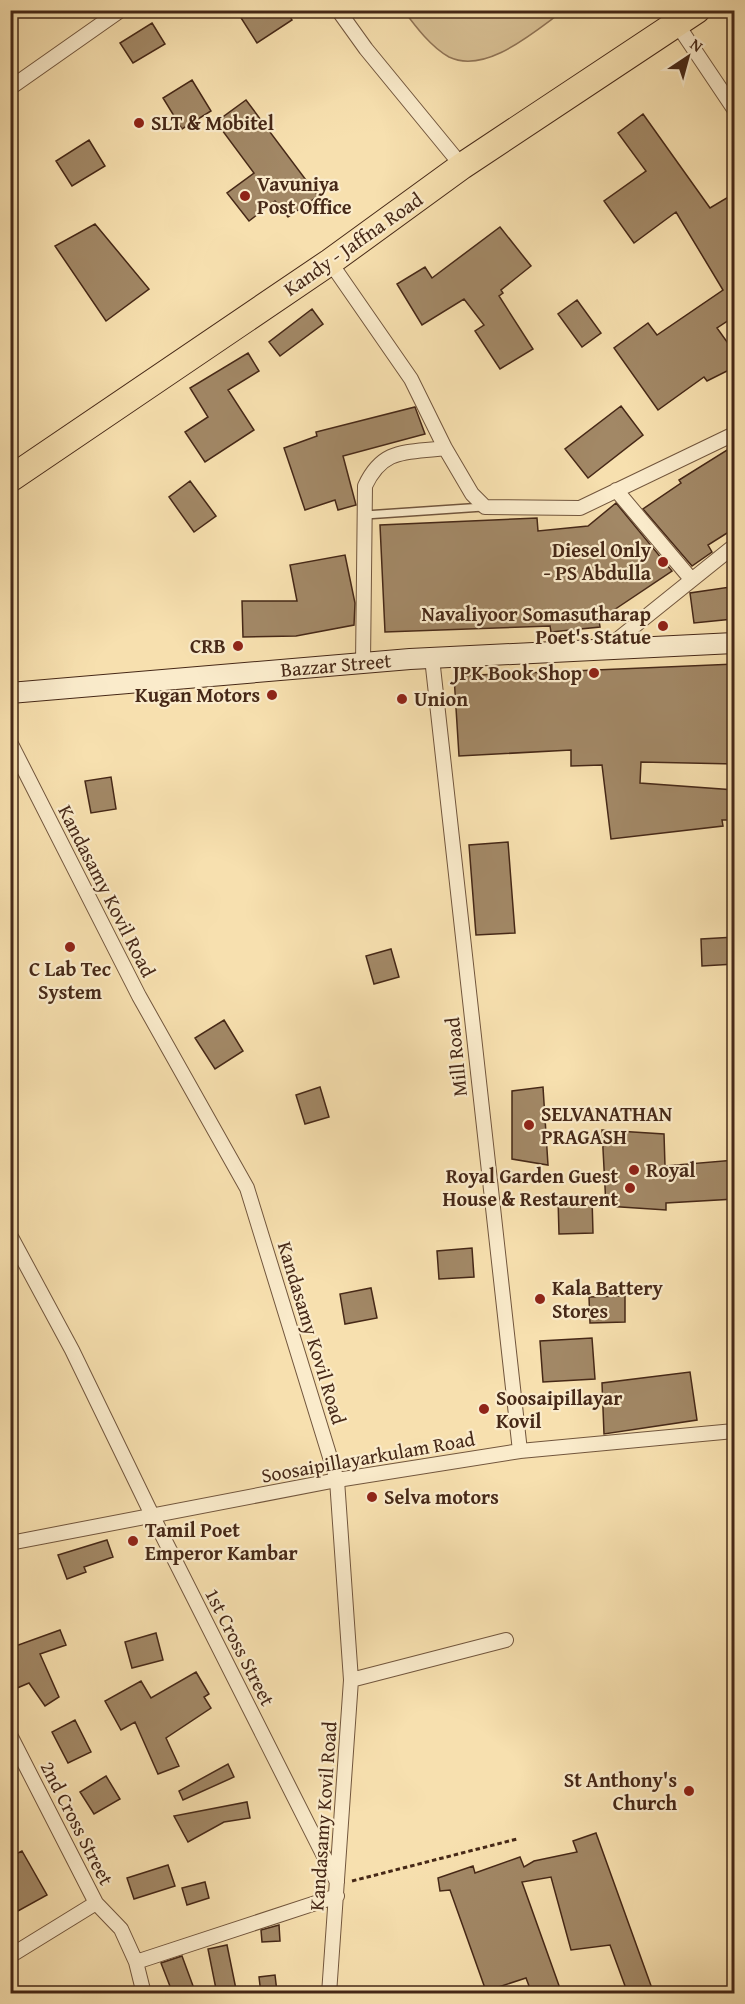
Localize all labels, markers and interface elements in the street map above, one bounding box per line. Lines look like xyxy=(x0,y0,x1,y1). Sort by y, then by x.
north arrow xyxy=(658,27,718,87)
text: N xyxy=(685,32,708,58)
place label: SLT & Mobitel xyxy=(151,108,274,137)
marker: SLT & Mobitel xyxy=(132,116,146,130)
place label: Vavuniya Post Office xyxy=(257,169,352,221)
street label: Kandy - Jaffna Road xyxy=(277,184,429,303)
marker: Vavuniya Post Office xyxy=(238,189,252,203)
place label: Diesel Only - PS Abdulla xyxy=(544,535,652,587)
marker: Diesel Only - PS Abdulla xyxy=(656,555,670,569)
place label: Navaliyoor Somasutharap Poet's Statue xyxy=(422,599,651,651)
marker: Navaliyoor Somasutharap Poet's Statue xyxy=(656,619,670,633)
place label: CRB xyxy=(190,631,226,660)
marker: CRB xyxy=(231,639,245,653)
street label: Bazzar Street xyxy=(279,645,393,684)
place label: JPK Book Shop xyxy=(450,658,582,687)
marker: JPK Book Shop xyxy=(587,666,601,680)
place label: Kugan Motors xyxy=(135,680,260,709)
place label: Union xyxy=(414,684,468,713)
marker: Kugan Motors xyxy=(265,688,279,702)
marker: Union xyxy=(395,692,409,706)
street label: Kandasamy Kovil Road xyxy=(51,800,164,982)
marker: C Lab Tec System xyxy=(63,940,77,954)
place label: C Lab Tec System xyxy=(29,954,111,1006)
street label: Mill Road xyxy=(437,1016,474,1098)
place label: SELVANATHAN PRAGASH xyxy=(541,1099,672,1151)
marker: SELVANATHAN PRAGASH xyxy=(522,1118,536,1132)
place label: Royal xyxy=(646,1155,695,1184)
place label: Royal Garden Guest House & Restaurent xyxy=(443,1161,618,1213)
marker: Royal xyxy=(627,1163,641,1177)
marker: Royal Garden Guest House & Restaurent xyxy=(623,1181,637,1195)
street label: Kandasamy Kovil Road xyxy=(271,1238,354,1428)
place label: Kala Battery Stores xyxy=(552,1273,664,1325)
marker: Kala Battery Stores xyxy=(533,1292,547,1306)
place label: Soosaipillayar Kovil xyxy=(496,1383,622,1435)
marker: Soosaipillayar Kovil xyxy=(477,1402,491,1416)
street label: Soosaipillayarkulam Road xyxy=(259,1423,477,1490)
place label: Selva motors xyxy=(384,1482,499,1511)
marker: Selva motors xyxy=(365,1490,379,1504)
place label: Tamil Poet Emperor Kambar xyxy=(145,1515,298,1567)
marker: Tamil Poet Emperor Kambar xyxy=(126,1534,140,1548)
street label: 1st Cross Street xyxy=(198,1583,283,1711)
street label: Kandasamy Kovil Road xyxy=(301,1720,344,1912)
street label: 2nd Cross Street xyxy=(34,1756,121,1890)
place label: St Anthony's Church xyxy=(564,1765,677,1817)
marker: St Anthony's Church xyxy=(682,1784,696,1798)

